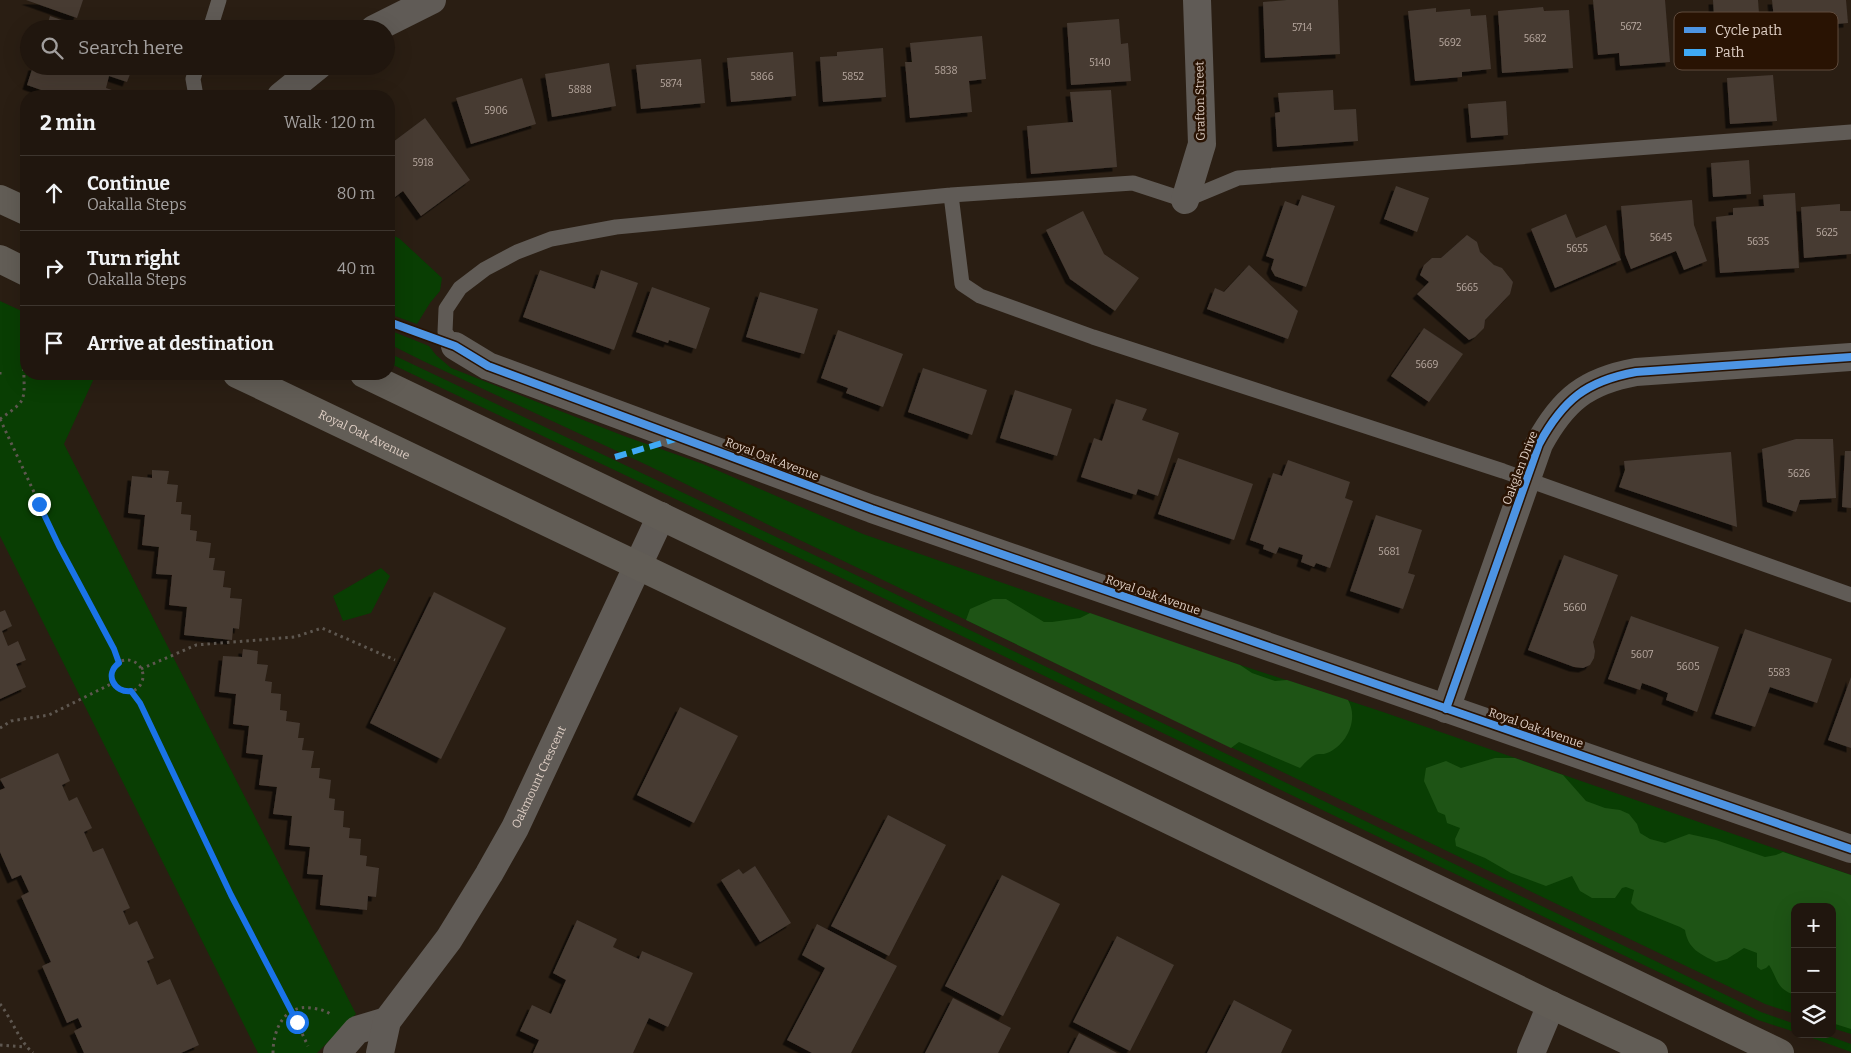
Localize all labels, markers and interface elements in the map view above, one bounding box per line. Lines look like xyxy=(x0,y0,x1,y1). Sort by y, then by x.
legend xyxy=(1674,12,1838,70)
search box xyxy=(20,20,395,75)
house number: 5672 xyxy=(1620,21,1642,33)
house number: 5714 xyxy=(1292,22,1312,34)
text: Cycle path xyxy=(1715,22,1782,39)
house number: 5682 xyxy=(1524,33,1546,45)
icon: search xyxy=(38,34,66,62)
text: Search here xyxy=(78,36,183,59)
house number: 5692 xyxy=(1439,37,1461,49)
text: Path xyxy=(1715,44,1745,61)
house number: 5140 xyxy=(1089,57,1111,69)
street label: Grafton Street xyxy=(1192,60,1208,141)
house number: 5838 xyxy=(935,65,957,77)
house number: 5866 xyxy=(750,71,774,83)
house number: 5852 xyxy=(842,71,864,83)
house number: 5874 xyxy=(660,78,682,90)
house number: 5888 xyxy=(568,84,592,96)
house number: 5906 xyxy=(484,105,508,117)
text: 2 min xyxy=(40,110,96,136)
text: Walk · 120 m xyxy=(284,113,375,132)
house number: 5918 xyxy=(412,157,434,169)
text: Continue xyxy=(87,172,170,195)
icon: ahead xyxy=(40,179,68,207)
text: 80 m xyxy=(337,184,375,203)
text: Oakalla Steps xyxy=(87,195,187,214)
house number: 5625 xyxy=(1816,227,1838,239)
house number: 5645 xyxy=(1650,232,1672,244)
house number: 5635 xyxy=(1747,236,1769,248)
house number: 5655 xyxy=(1566,243,1588,255)
text: Turn right xyxy=(87,247,180,270)
icon: right xyxy=(40,254,68,282)
text: 40 m xyxy=(337,259,375,278)
text: Oakalla Steps xyxy=(87,270,187,289)
house number: 5665 xyxy=(1456,282,1478,294)
icon: arrive xyxy=(40,329,68,357)
text: Arrive at destination xyxy=(87,332,274,355)
house number: 5669 xyxy=(1416,359,1439,371)
street label: Royal Oak Avenue xyxy=(316,407,412,463)
street label: Oakglen Drive xyxy=(1500,429,1540,507)
street label: Royal Oak Avenue xyxy=(723,435,821,483)
house number: 5626 xyxy=(1788,468,1810,480)
route end xyxy=(28,493,51,516)
house number: 5681 xyxy=(1378,546,1400,558)
street label: Royal Oak Avenue xyxy=(1104,572,1202,618)
house number: 5660 xyxy=(1563,602,1587,614)
house number: 5607 xyxy=(1631,649,1653,661)
house number: 5605 xyxy=(1677,661,1699,673)
house number: 5583 xyxy=(1768,667,1790,679)
street label: Royal Oak Avenue xyxy=(1487,705,1585,751)
street label: Oakmount Crescent xyxy=(509,723,569,830)
map controls xyxy=(1791,903,1836,1038)
button: + xyxy=(1791,903,1836,948)
button: − xyxy=(1791,948,1836,993)
button: layers xyxy=(1791,993,1836,1038)
route start xyxy=(286,1011,309,1034)

